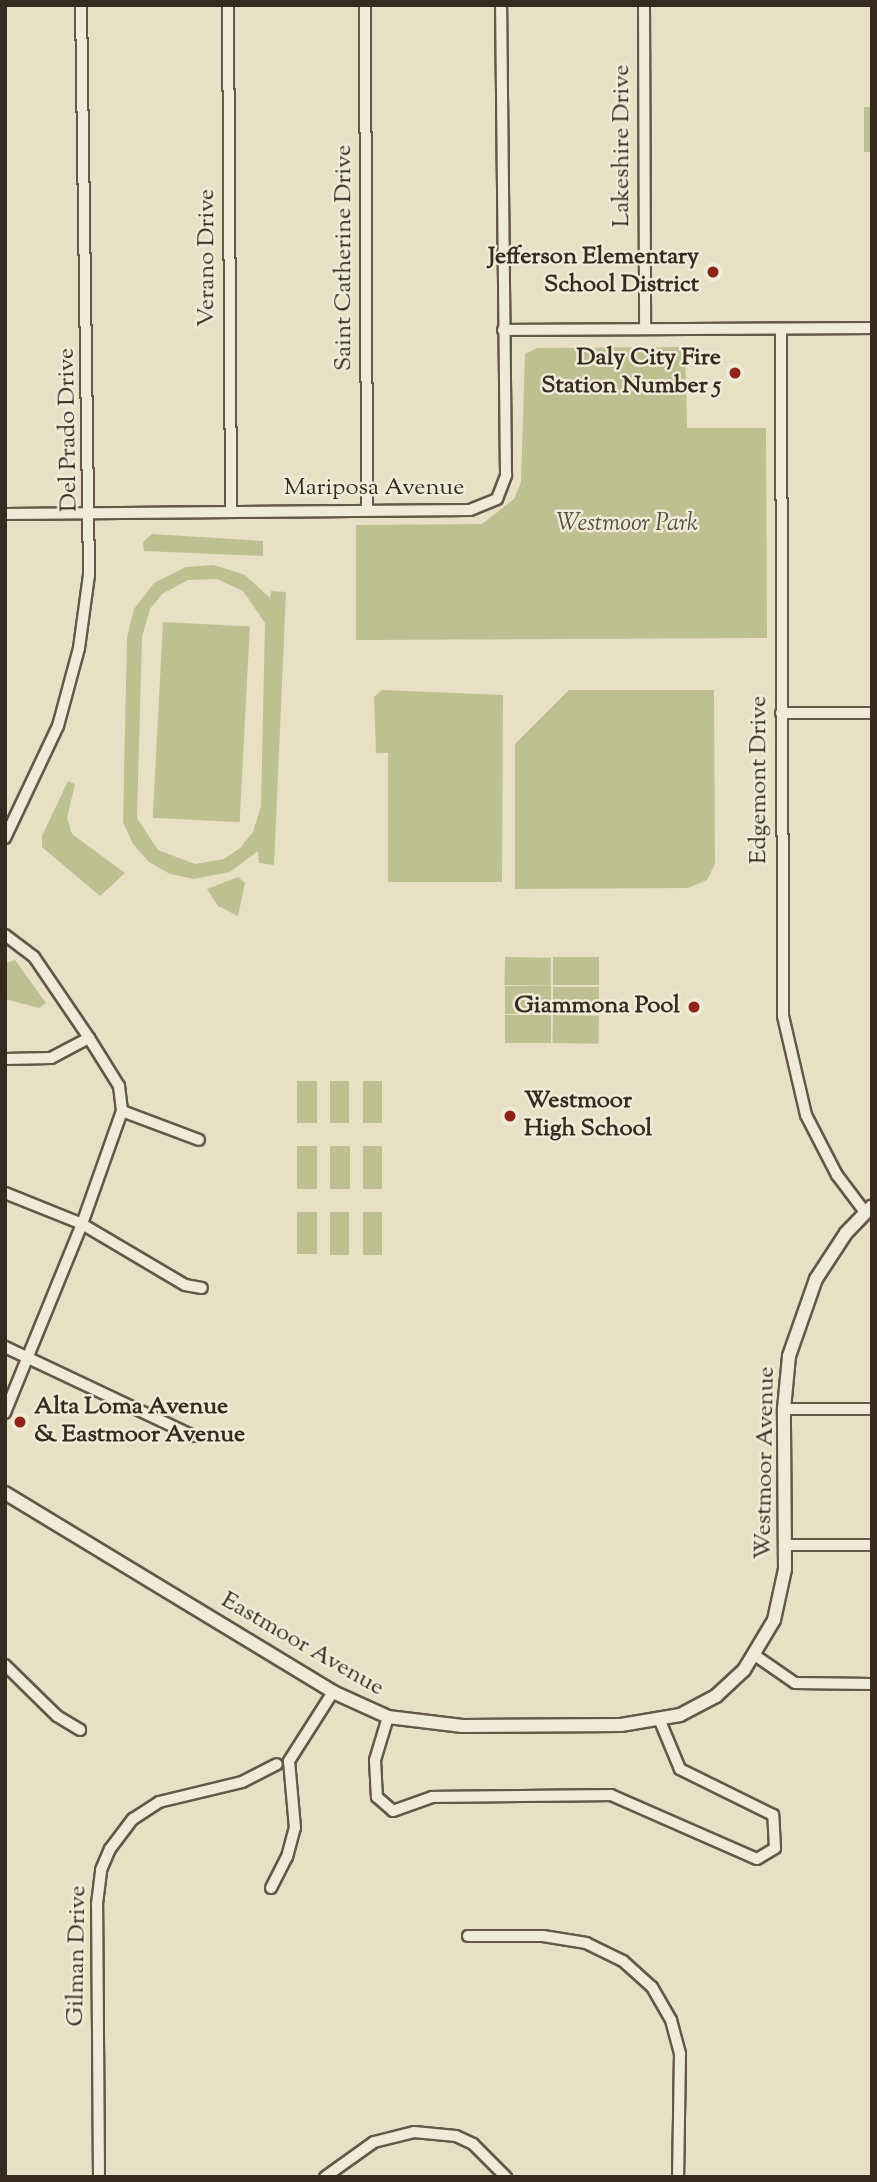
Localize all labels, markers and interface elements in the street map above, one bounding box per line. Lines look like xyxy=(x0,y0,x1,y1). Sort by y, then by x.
street label: Lakeshire Drive xyxy=(609,65,637,227)
street label: Saint Catherine Drive xyxy=(331,145,359,371)
street label: Verano Drive xyxy=(194,189,222,327)
place label: Jefferson Elementary School District xyxy=(488,244,699,300)
marker: Jefferson Elementary School District xyxy=(705,264,721,280)
place label: Daly City Fire Station Number 5 xyxy=(541,345,721,401)
street label: Del Prado Drive xyxy=(53,348,85,512)
marker: Daly City Fire Station Number 5 xyxy=(727,365,743,381)
street label: Mariposa Avenue xyxy=(284,475,464,503)
park label: Westmoor Park xyxy=(556,511,698,539)
street label: Edgemont Drive xyxy=(746,696,774,864)
place label: Giammona Pool xyxy=(514,993,680,1021)
marker: Giammona Pool xyxy=(686,999,702,1015)
place label: Westmoor High School xyxy=(524,1088,652,1144)
marker: Westmoor High School xyxy=(502,1108,518,1124)
street label: Westmoor Avenue xyxy=(750,1366,782,1560)
place label: Alta Loma Avenue & Eastmoor Avenue xyxy=(34,1394,245,1450)
marker: Alta Loma Avenue & Eastmoor Avenue xyxy=(12,1414,28,1430)
street label: Eastmoor Avenue xyxy=(215,1587,389,1703)
street label: Gilman Drive xyxy=(62,1885,94,2027)

